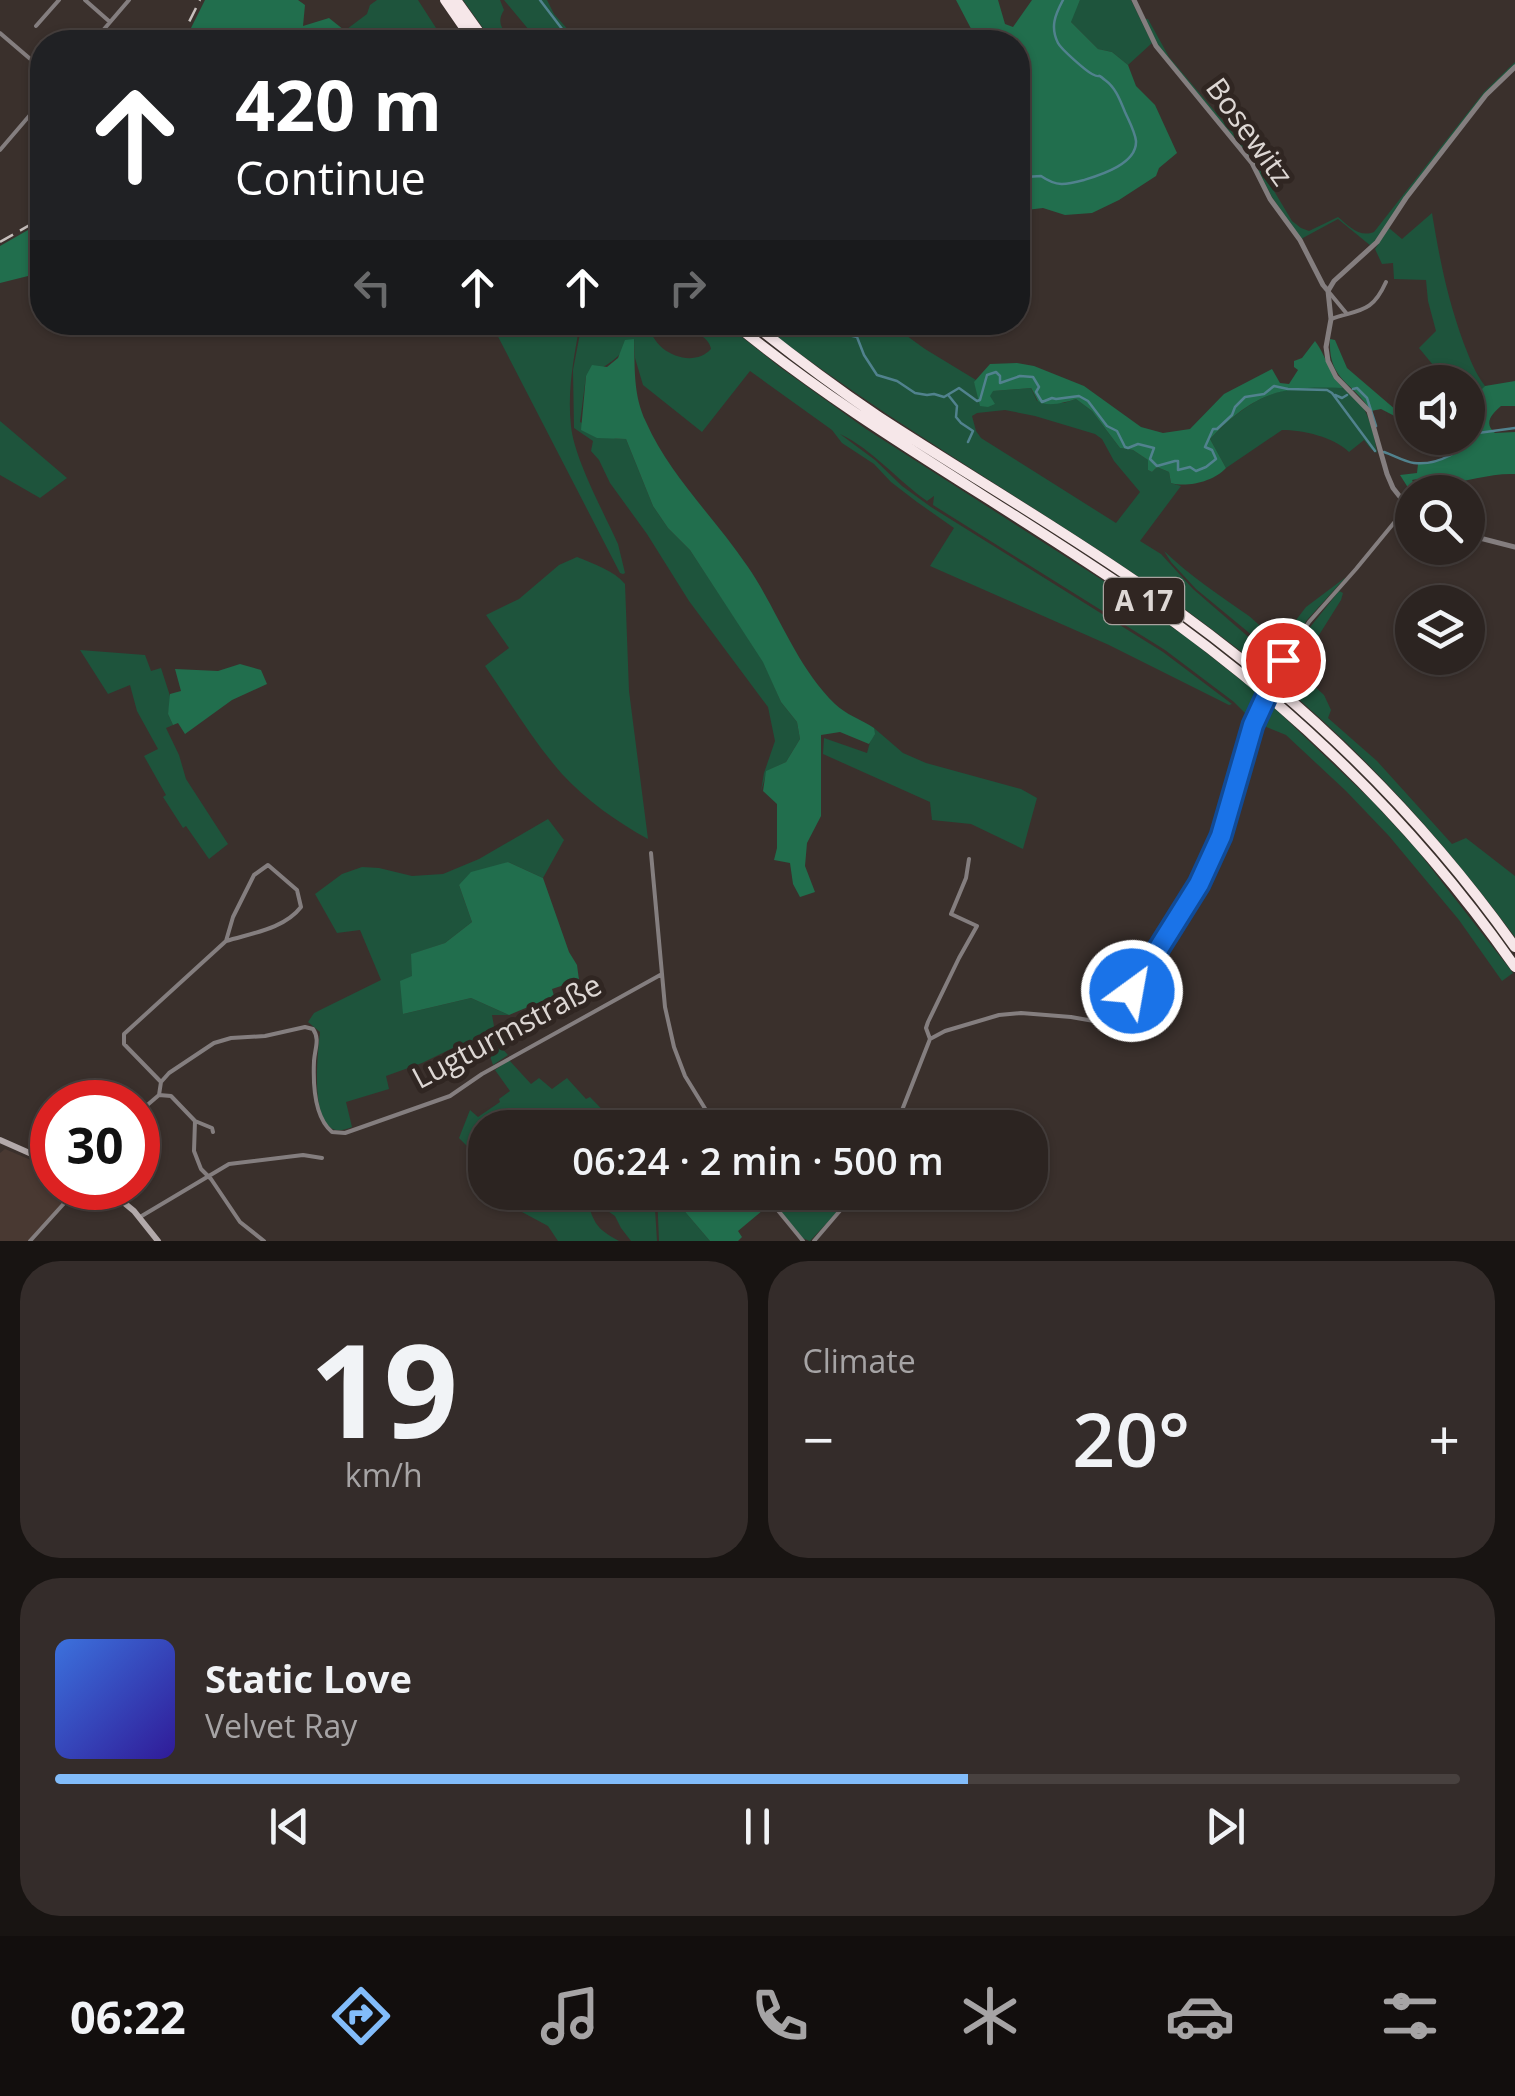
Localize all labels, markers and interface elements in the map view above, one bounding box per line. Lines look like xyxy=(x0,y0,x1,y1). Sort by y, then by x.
text: 420 m xyxy=(235,56,442,152)
street label: Bosewitz xyxy=(1197,69,1303,193)
icon: ahead xyxy=(70,70,200,200)
text: Continue xyxy=(235,147,426,208)
icon: left xyxy=(345,260,400,315)
icon: ahead xyxy=(450,260,505,315)
icon: ahead xyxy=(555,260,610,315)
icon: right xyxy=(660,260,715,315)
map controls xyxy=(1395,365,1485,675)
button: sound xyxy=(1395,365,1485,455)
button: search xyxy=(1395,475,1485,565)
road number: A 17 xyxy=(1104,578,1184,624)
button: layers xyxy=(1395,585,1485,675)
pin xyxy=(1241,618,1326,703)
icon: arrive xyxy=(1256,633,1311,688)
position arrow xyxy=(1080,939,1184,1043)
street label: Lugturmstraße xyxy=(404,964,608,1098)
speed limit sign: 30 xyxy=(30,1080,160,1210)
text: 06:24 · 2 min · 500 m xyxy=(572,1134,944,1186)
text: 19 xyxy=(309,1299,458,1476)
text: Climate xyxy=(803,1339,916,1382)
text: 20° xyxy=(1072,1387,1190,1489)
text: − xyxy=(803,1401,834,1476)
text: + xyxy=(1429,1401,1460,1476)
text: km/h xyxy=(345,1453,423,1496)
text: Static Love xyxy=(205,1652,412,1704)
text: Velvet Ray xyxy=(205,1704,357,1747)
icon: previous xyxy=(262,1799,317,1854)
icon: pause xyxy=(730,1799,785,1854)
icon: next xyxy=(1198,1799,1253,1854)
icon: directions xyxy=(326,1981,396,2051)
icon: music xyxy=(535,1981,605,2051)
icon: phone xyxy=(745,1981,815,2051)
icon: climate xyxy=(955,1981,1025,2051)
icon: car xyxy=(1165,1981,1235,2051)
icon: filters xyxy=(1375,1981,1445,2051)
text: 06:22 xyxy=(70,1986,186,2047)

